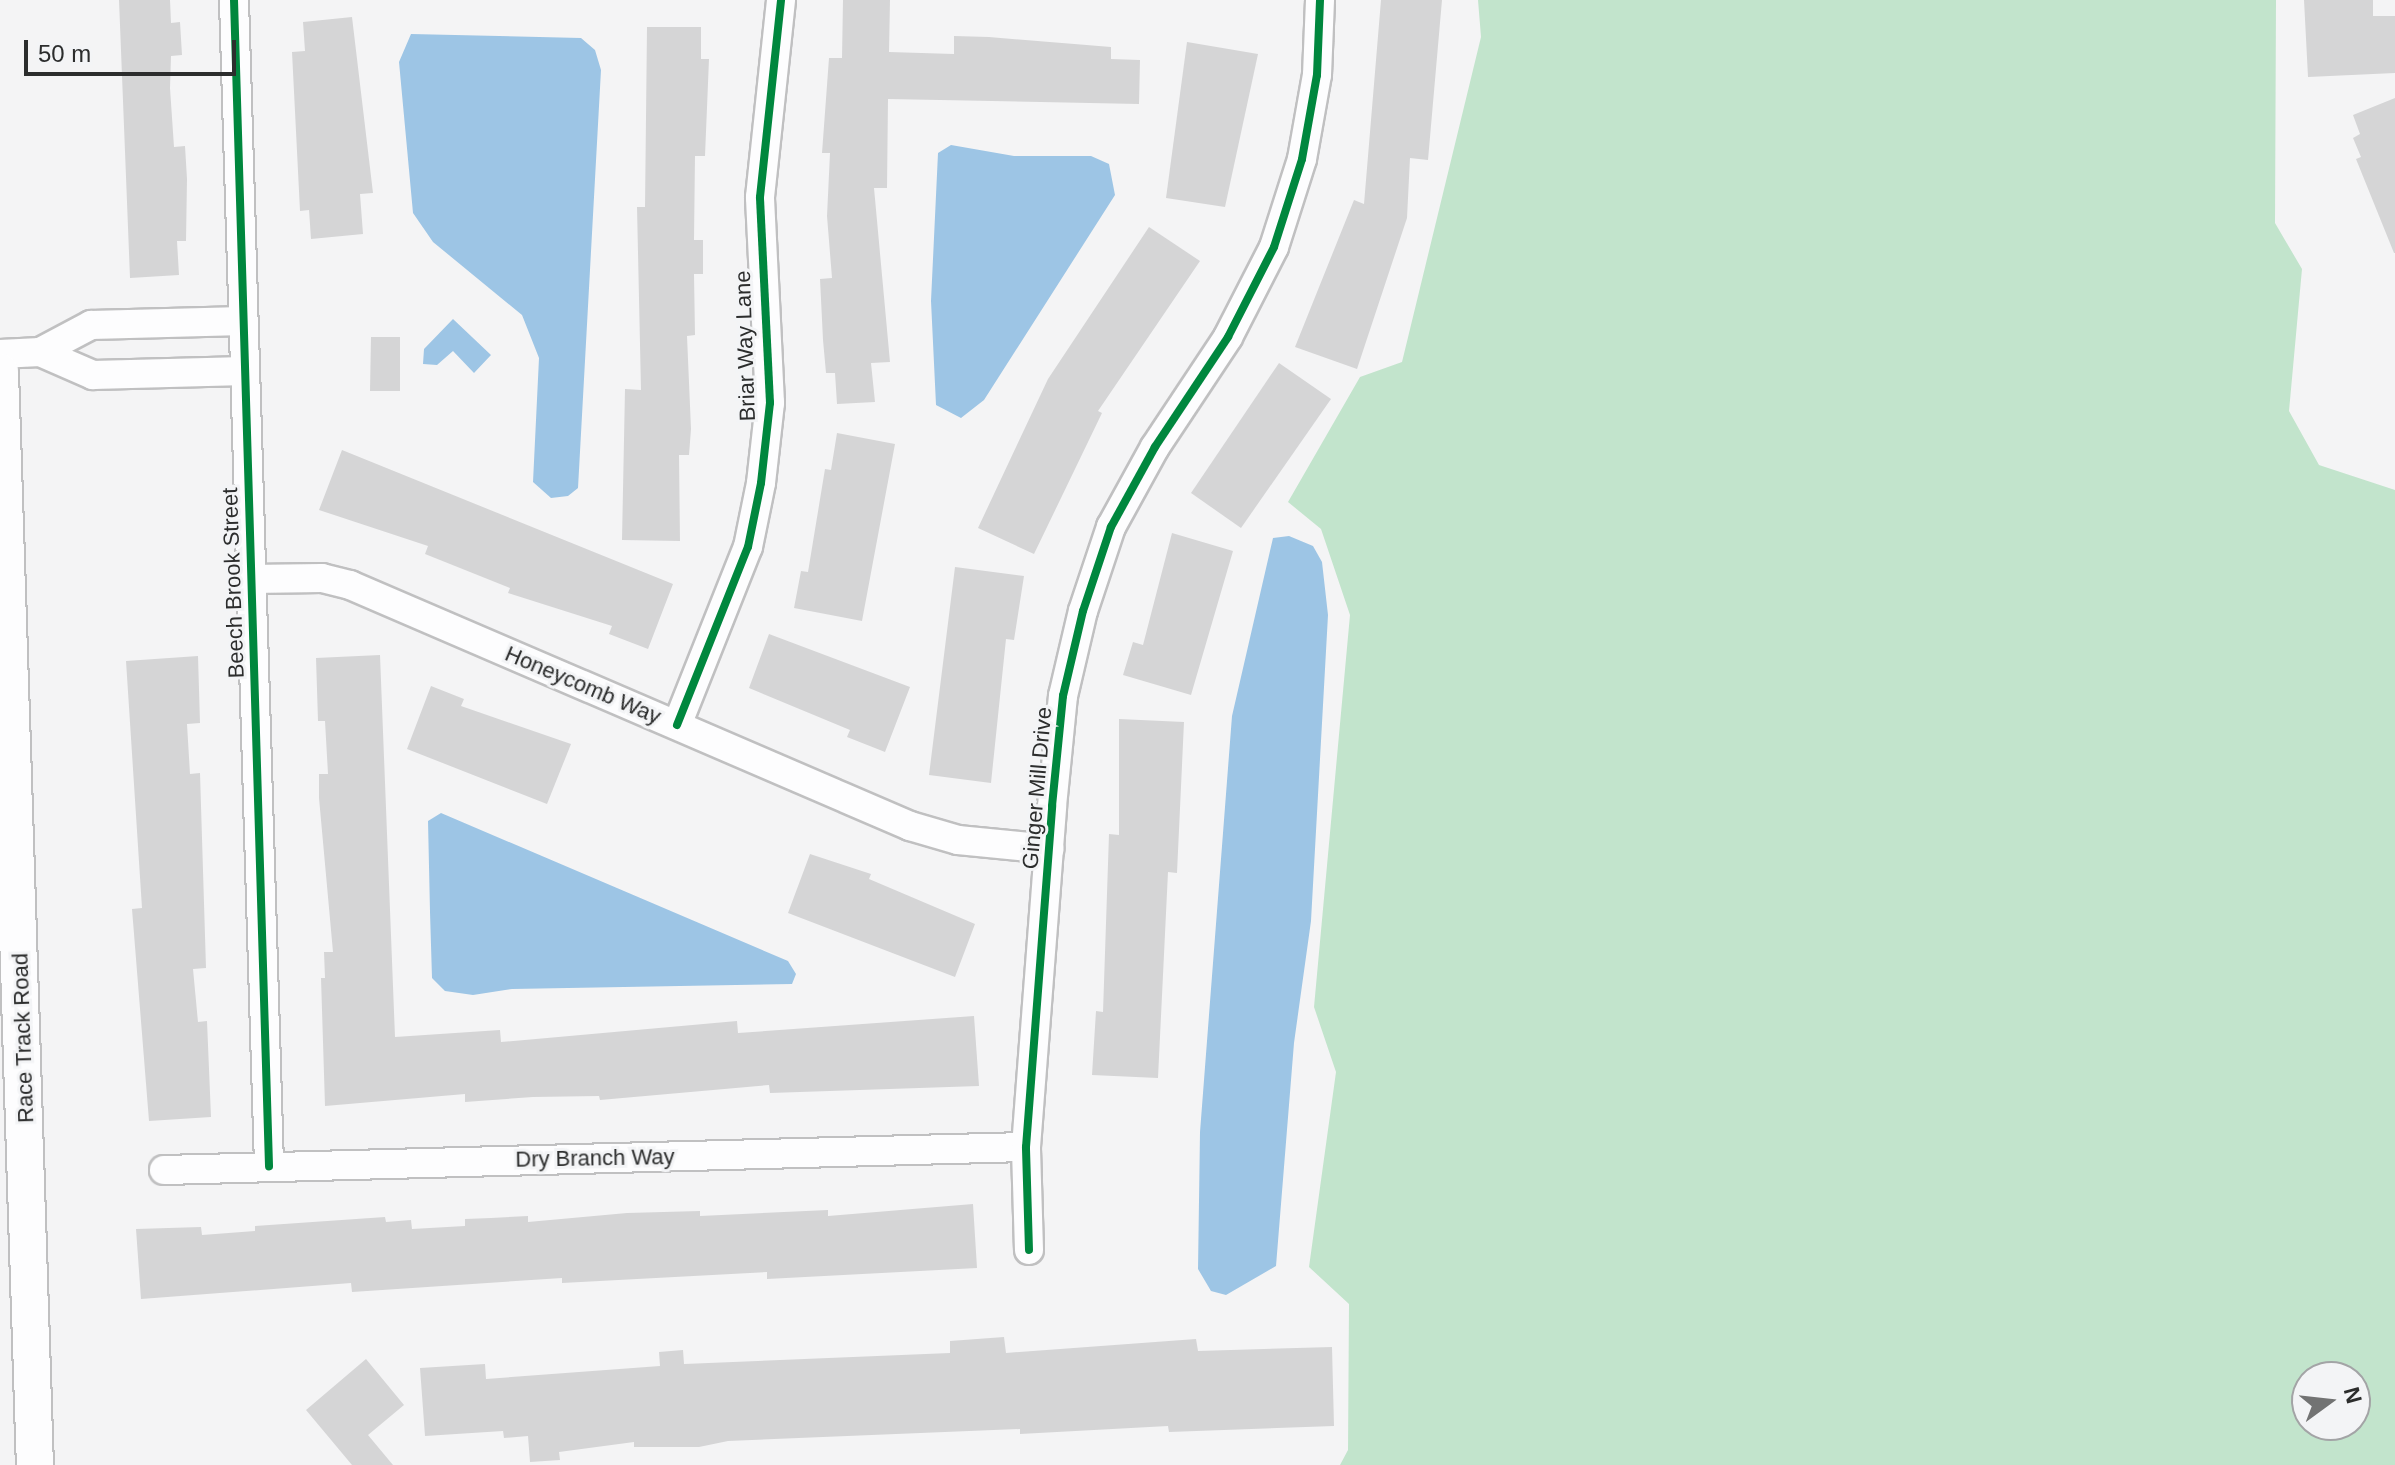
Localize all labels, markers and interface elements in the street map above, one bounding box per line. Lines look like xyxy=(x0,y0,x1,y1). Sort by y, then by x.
scale bar xyxy=(28,24,240,74)
text: 50 m xyxy=(38,40,91,67)
street label: Briar Way Lane xyxy=(729,270,761,422)
street label: Beech Brook Street xyxy=(216,487,250,679)
street label: Honeycomb Way xyxy=(501,640,665,730)
street label: Ginger Mill Drive xyxy=(1017,706,1057,870)
street label: Race Track Road xyxy=(7,952,39,1124)
street label: Dry Branch Way xyxy=(515,1143,675,1173)
north arrow xyxy=(2291,1361,2371,1441)
text: N xyxy=(2339,1384,2367,1406)

